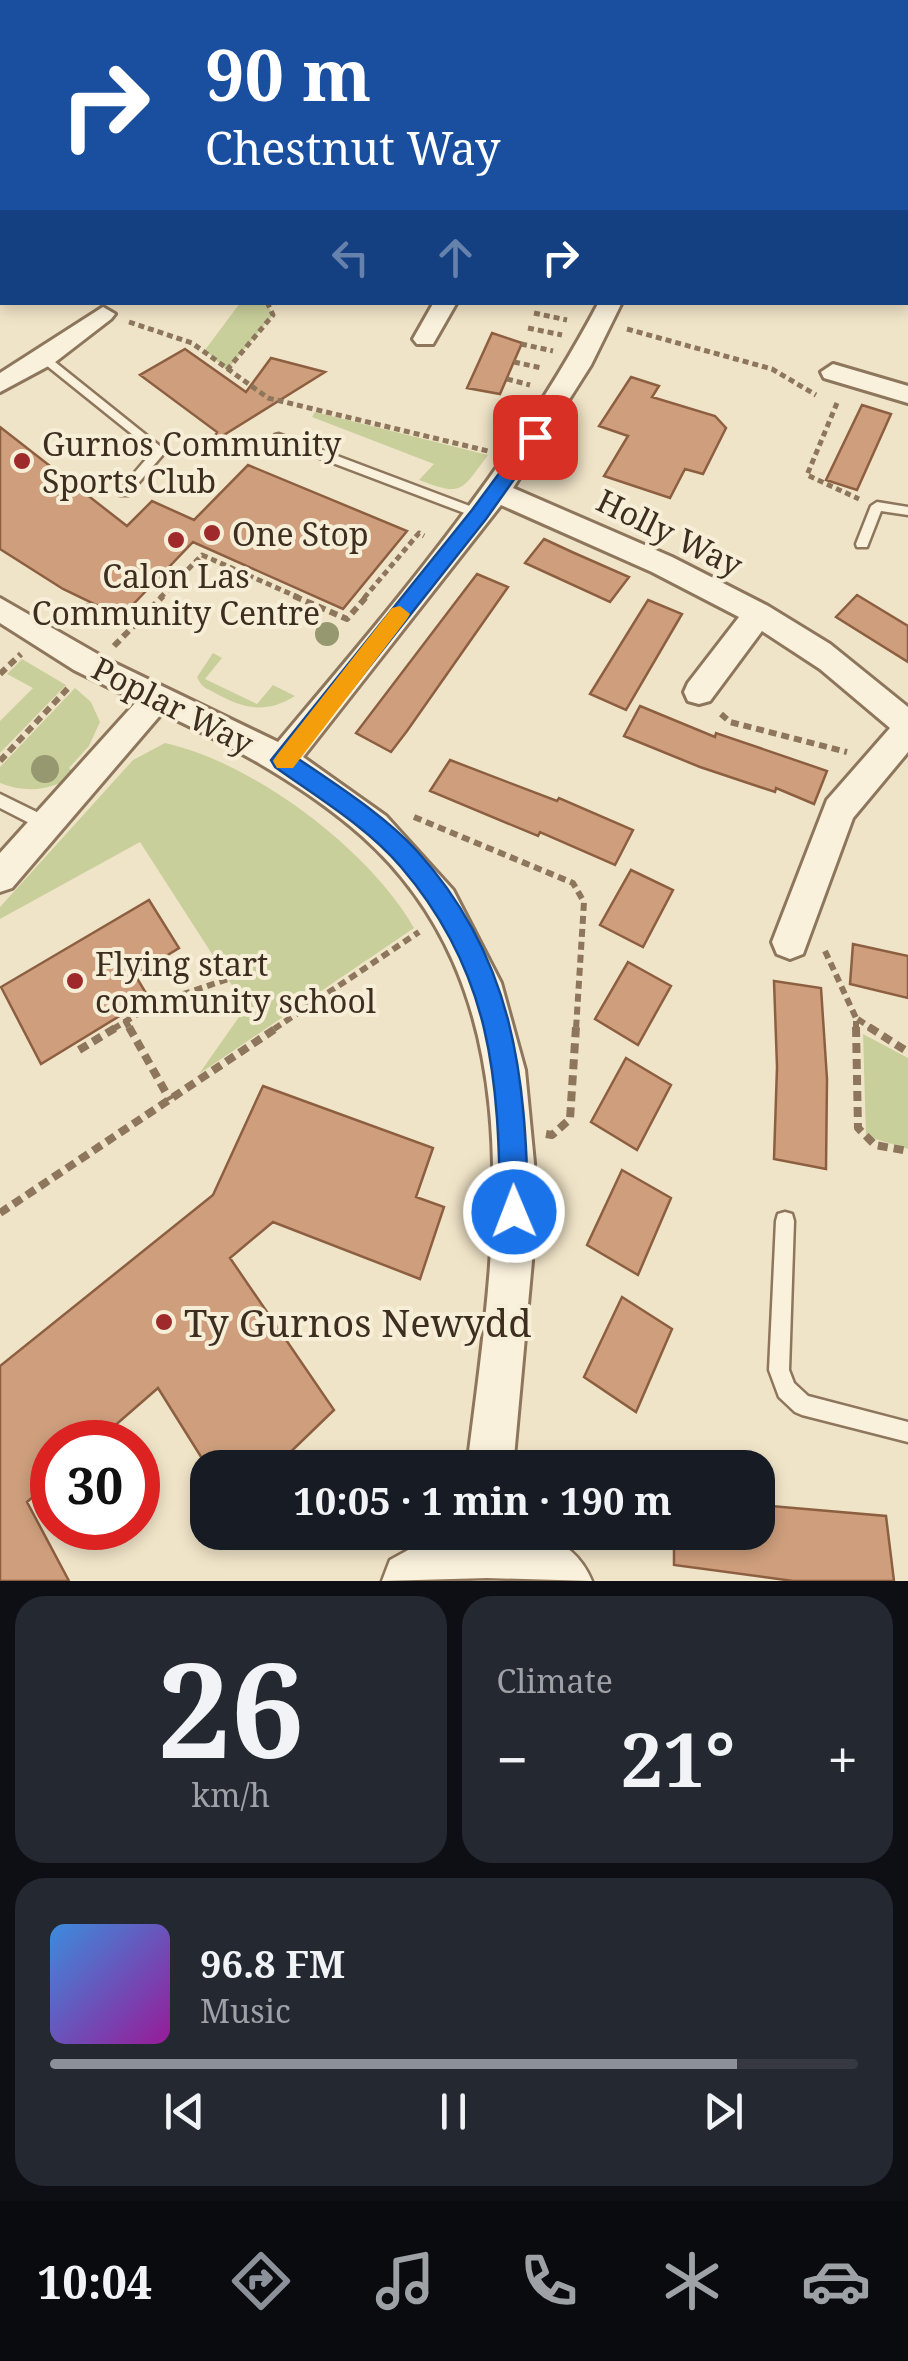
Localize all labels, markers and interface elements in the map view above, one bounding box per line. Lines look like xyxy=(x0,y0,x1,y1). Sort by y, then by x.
text: 90 m xyxy=(205,26,371,122)
icon: right xyxy=(40,40,170,170)
text: Chestnut Way xyxy=(205,117,500,178)
icon: left xyxy=(323,230,378,285)
icon: ahead xyxy=(428,230,483,285)
icon: right xyxy=(533,230,588,285)
pin xyxy=(493,395,578,480)
icon: arrive xyxy=(508,410,563,465)
place label: Gurnos Community Sports Club xyxy=(42,422,342,502)
marker: Gurnos Community Sports Club xyxy=(11,450,33,472)
street label: Holly Way xyxy=(590,478,751,586)
place label: One Stop xyxy=(232,512,369,555)
marker: One Stop xyxy=(201,522,223,544)
marker: Calon Las Community Centre xyxy=(165,529,187,551)
place label: Calon Las Community Centre xyxy=(32,554,320,634)
street label: Poplar Way xyxy=(85,646,262,764)
place label: Flying start community school xyxy=(95,942,376,1022)
marker: Flying start community school xyxy=(64,970,86,992)
position arrow xyxy=(462,1160,566,1264)
place label: Ty Gurnos Newydd xyxy=(184,1296,531,1348)
marker: Ty Gurnos Newydd xyxy=(153,1311,175,1333)
speed limit sign: 30 xyxy=(30,1420,160,1550)
text: 10:05 · 1 min · 190 m xyxy=(293,1474,672,1526)
text: 26 xyxy=(157,1619,304,1796)
text: Climate xyxy=(497,1659,613,1702)
text: 21° xyxy=(620,1707,735,1809)
text: − xyxy=(497,1721,528,1796)
text: + xyxy=(827,1721,858,1796)
text: km/h xyxy=(192,1773,270,1816)
text: 96.8 FM xyxy=(200,1937,345,1989)
text: Music xyxy=(200,1989,291,2032)
icon: previous xyxy=(157,2084,212,2139)
icon: pause xyxy=(426,2084,481,2139)
icon: next xyxy=(696,2084,751,2139)
icon: directions xyxy=(226,2246,296,2316)
icon: music xyxy=(370,2246,440,2316)
icon: phone xyxy=(514,2246,584,2316)
icon: climate xyxy=(657,2246,727,2316)
icon: car xyxy=(801,2246,871,2316)
text: 10:04 xyxy=(37,2251,152,2312)

